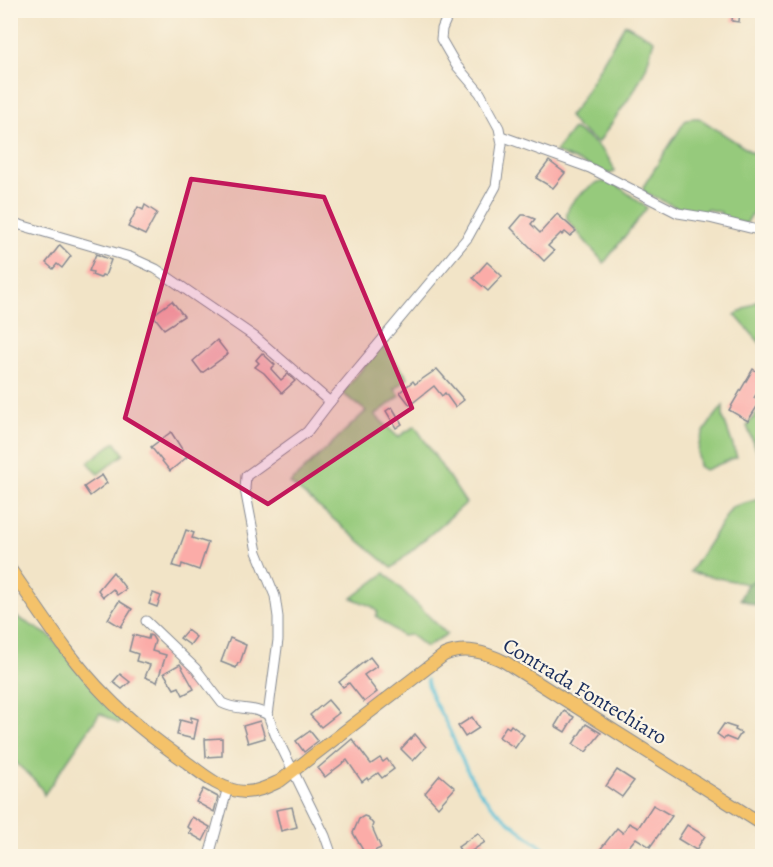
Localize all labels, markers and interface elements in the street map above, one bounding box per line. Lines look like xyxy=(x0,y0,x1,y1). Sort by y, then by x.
street label: Contrada Fontechiaro xyxy=(498,631,672,751)

